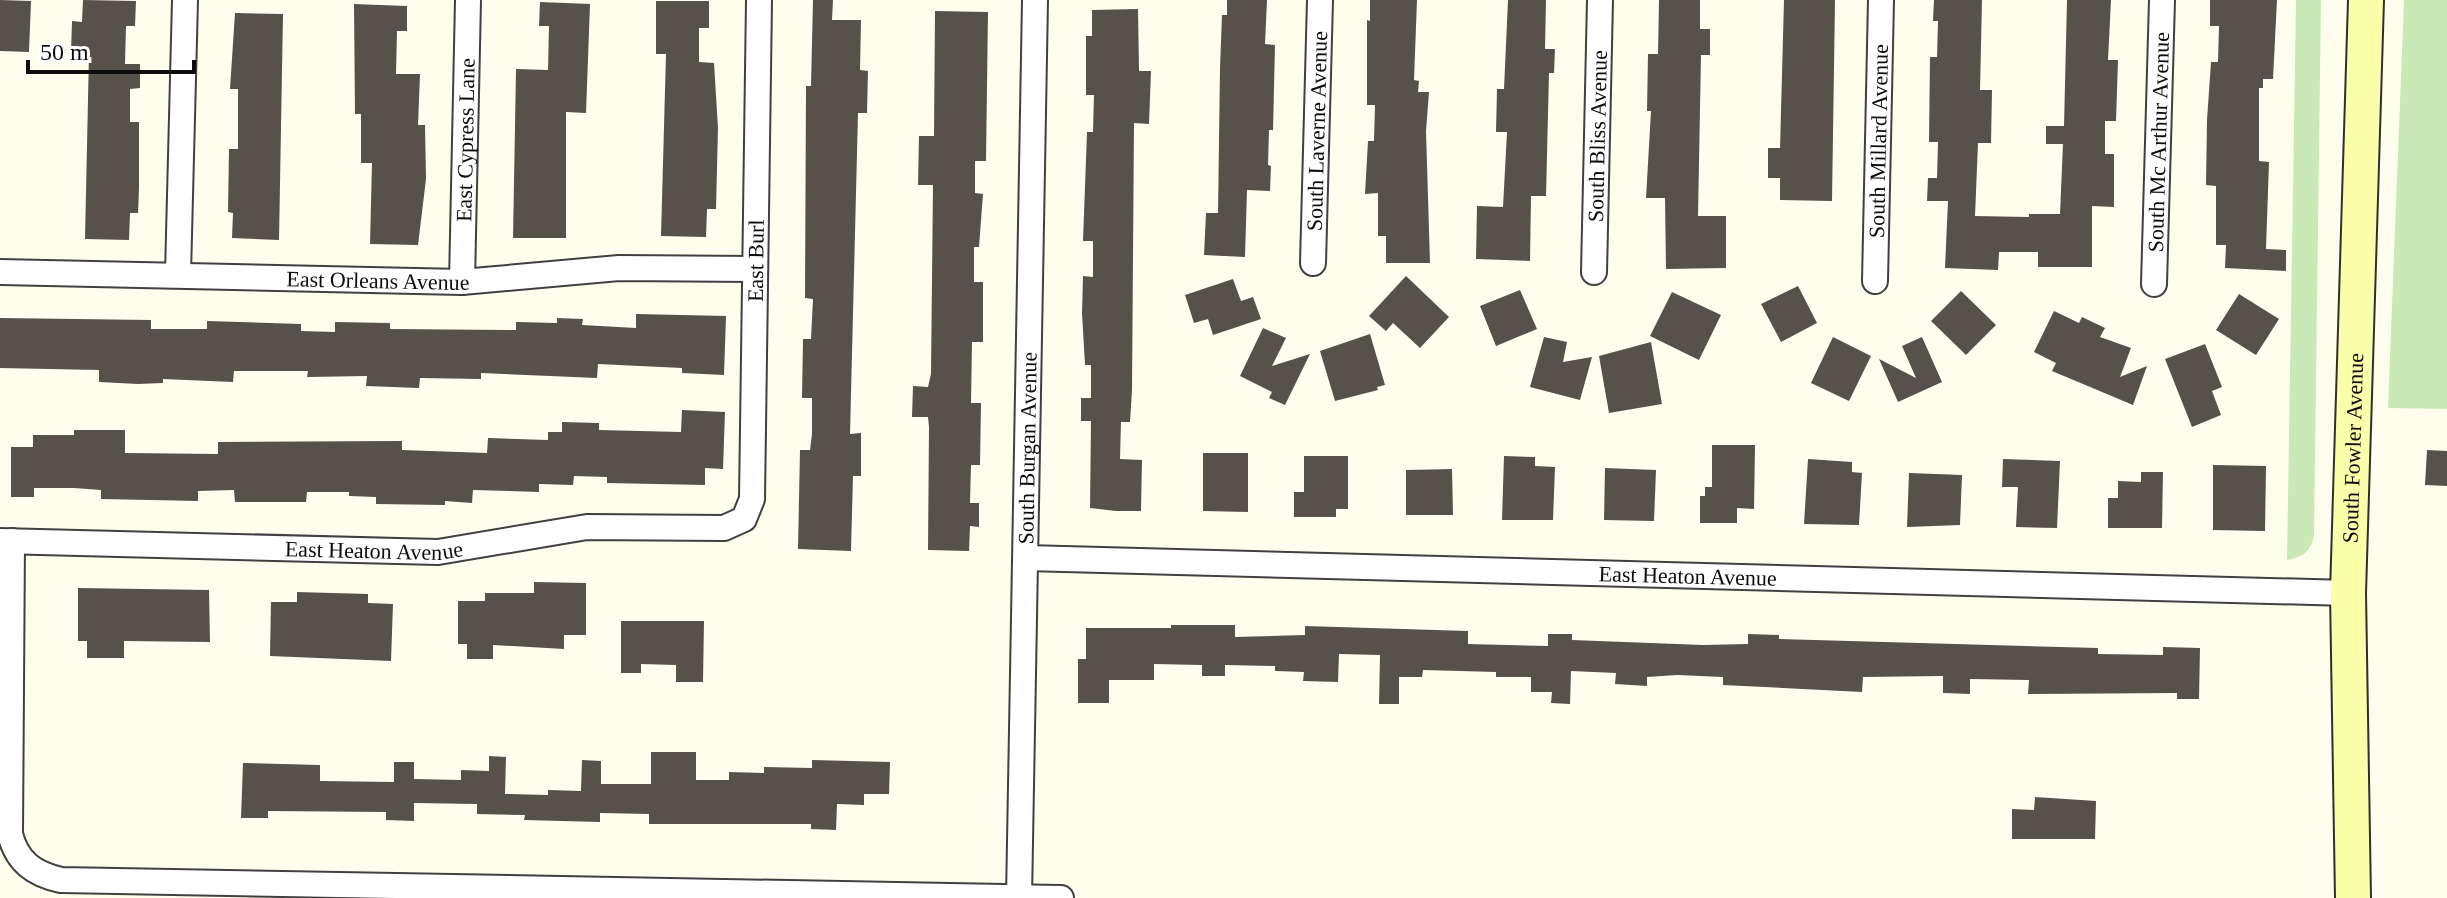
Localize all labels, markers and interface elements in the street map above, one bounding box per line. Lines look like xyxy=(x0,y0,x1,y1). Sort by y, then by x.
scale bar xyxy=(28,24,194,74)
street label: South Laverne Avenue xyxy=(1301,31,1332,231)
street label: South Mc Arthur Avenue xyxy=(2142,32,2174,252)
text: 50 m xyxy=(40,39,89,65)
street label: South Millard Avenue xyxy=(1863,44,1893,238)
street label: South Bliss Avenue xyxy=(1583,50,1611,222)
street label: East Cypress Lane xyxy=(451,58,479,222)
street label: East Burl xyxy=(742,219,768,302)
street label: East Orleans Avenue xyxy=(286,266,470,295)
street label: South Burgan Avenue xyxy=(1013,352,1041,544)
street label: South Fowler Avenue xyxy=(2337,353,2368,544)
street label: East Heaton Avenue xyxy=(285,536,465,565)
street label: East Heaton Avenue xyxy=(1598,561,1777,590)

